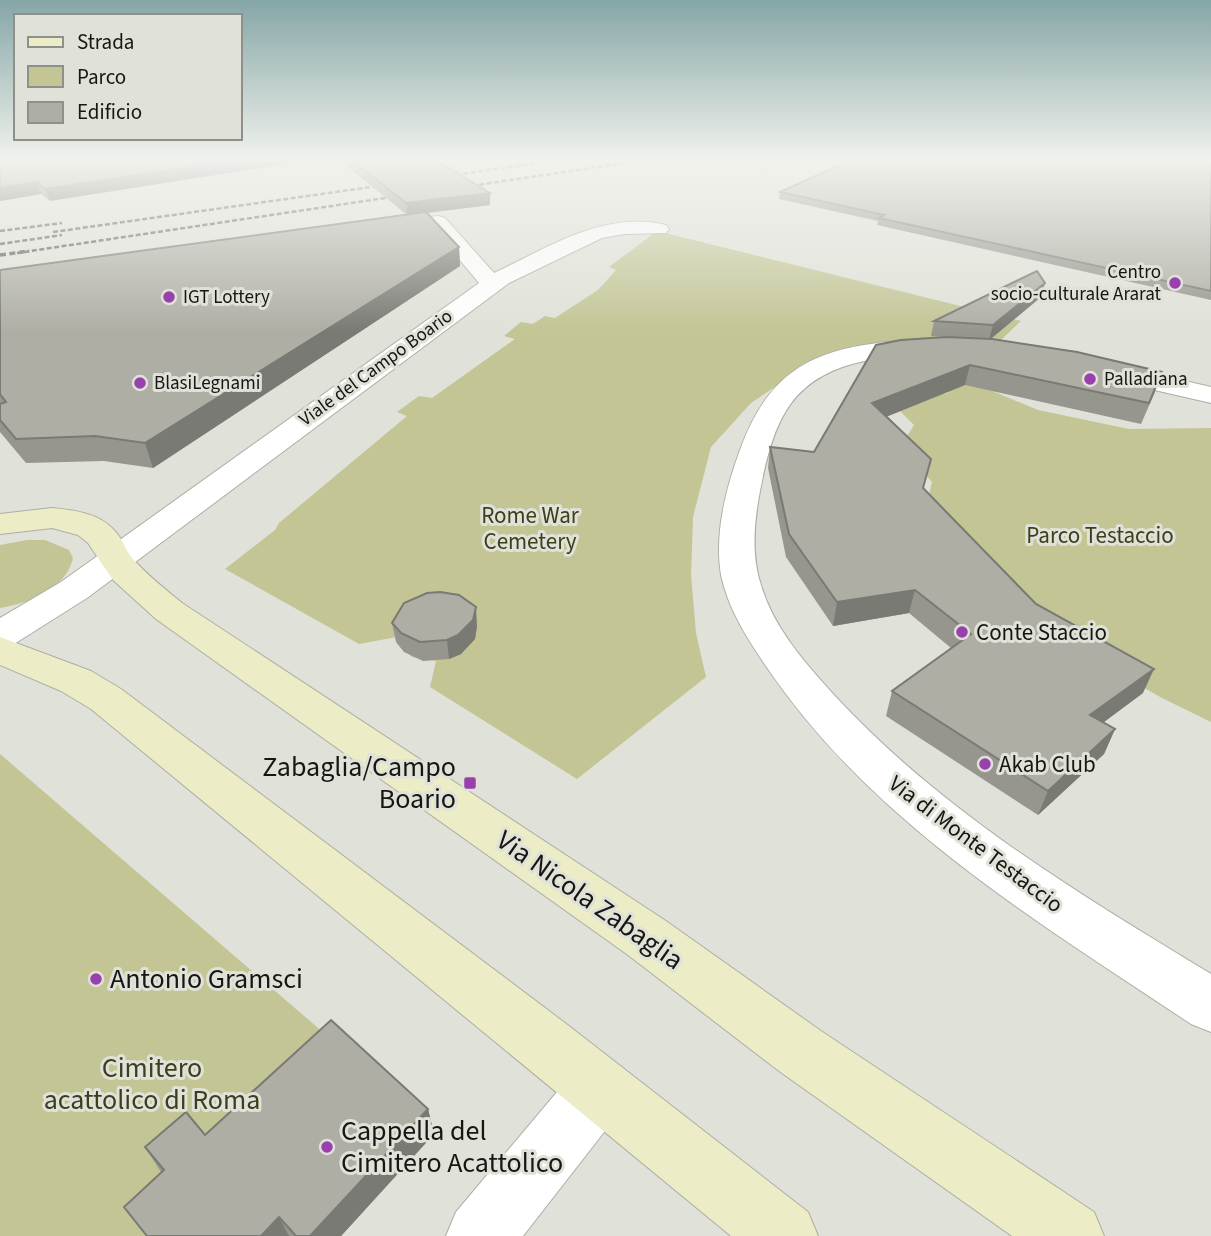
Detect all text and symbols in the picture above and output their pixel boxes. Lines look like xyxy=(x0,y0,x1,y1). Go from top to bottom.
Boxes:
legend xyxy=(14,14,242,140)
text: Strada xyxy=(77,27,134,57)
text: Parco xyxy=(77,62,126,92)
text: Edificio xyxy=(77,97,142,127)
place label: Centro socio-culturale Ararat xyxy=(991,259,1162,308)
marker: Centro socio-culturale Ararat xyxy=(1167,275,1183,291)
place label: IGT Lottery xyxy=(183,284,270,311)
marker: IGT Lottery xyxy=(161,289,177,305)
street label: Viale del Campo Boario xyxy=(294,303,458,433)
place label: Palladiana xyxy=(1104,366,1188,393)
place label: BlasiLegnami xyxy=(154,370,260,397)
marker: Palladiana xyxy=(1082,371,1098,387)
marker: BlasiLegnami xyxy=(132,375,148,391)
park label: Rome War Cemetery xyxy=(481,499,580,558)
park label: Parco Testaccio xyxy=(1026,519,1174,552)
place label: Conte Staccio xyxy=(976,616,1107,649)
marker: Conte Staccio xyxy=(954,624,970,640)
place label: Zabaglia/Campo Boario xyxy=(262,747,456,819)
place label: Akab Club xyxy=(999,748,1096,781)
marker: Akab Club xyxy=(977,756,993,772)
street label: Via di Monte Testaccio xyxy=(882,767,1070,921)
marker: Zabaglia/Campo Boario xyxy=(462,775,478,791)
street label: Via Nicola Zabaglia xyxy=(488,820,692,980)
place label: Antonio Gramsci xyxy=(110,959,303,999)
marker: Antonio Gramsci xyxy=(88,971,104,987)
park label: Cimitero acattolico di Roma xyxy=(44,1048,260,1120)
place label: Cappella del Cimitero Acattolico xyxy=(341,1111,563,1183)
marker: Cappella del Cimitero Acattolico xyxy=(319,1139,335,1155)

